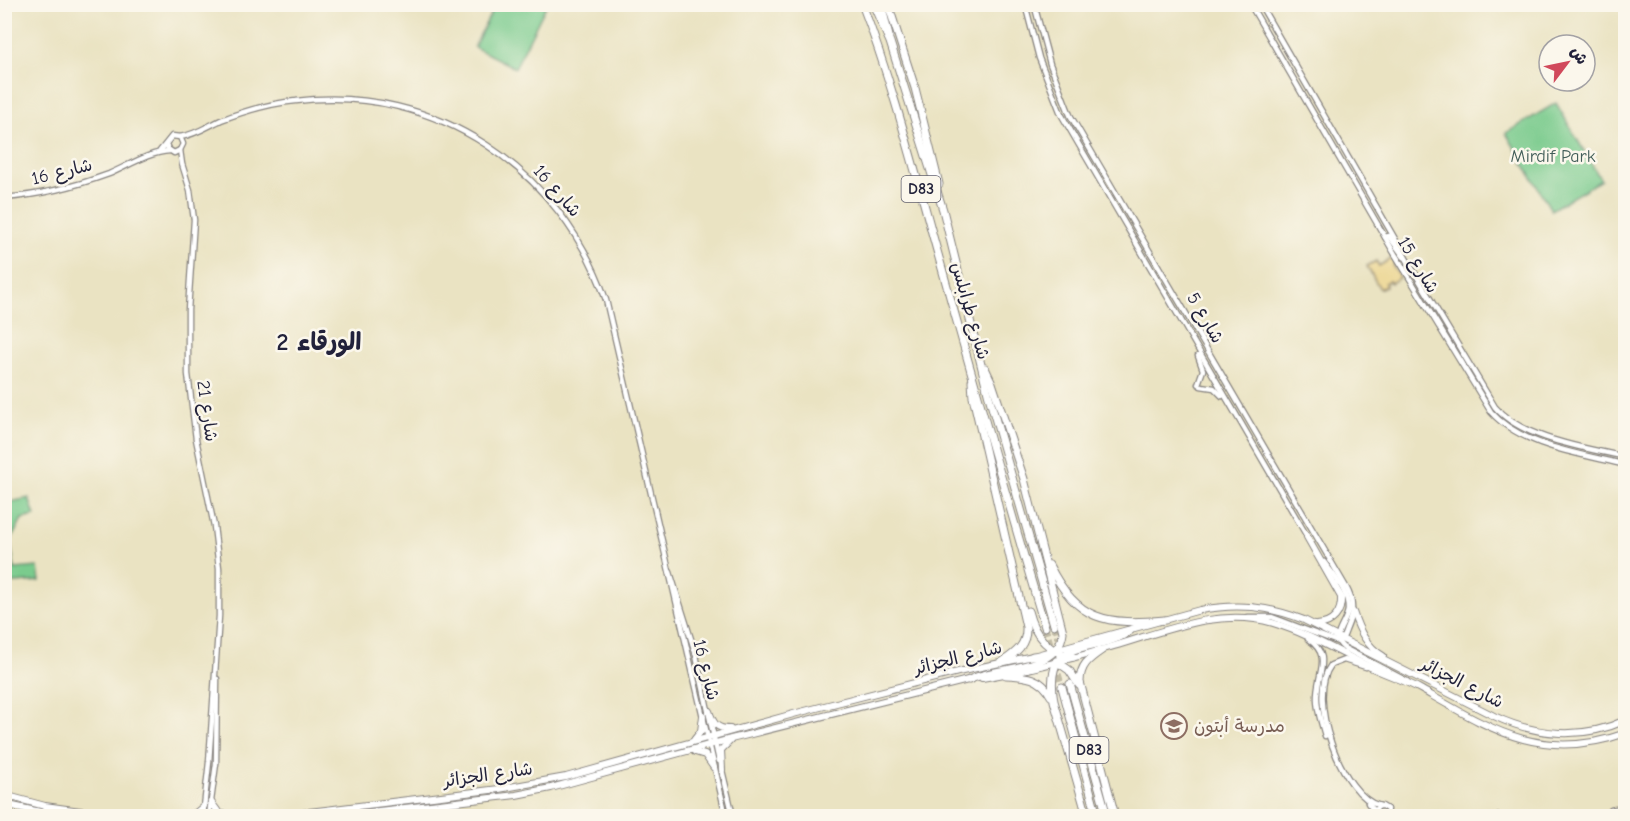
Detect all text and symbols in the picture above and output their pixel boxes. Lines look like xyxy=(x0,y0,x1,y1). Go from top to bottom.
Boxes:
north arrow xyxy=(1537,33,1597,93)
text: ش xyxy=(1567,43,1591,68)
park label: Mirdif Park xyxy=(1511,146,1596,167)
street label: شارع 16 xyxy=(29,154,95,191)
street label: شارع 16 xyxy=(528,161,585,222)
road number: D83 xyxy=(902,176,940,202)
street label: شارع 15 xyxy=(1392,233,1443,297)
street label: شارع طرابلس xyxy=(945,260,994,362)
street label: شارع 5 xyxy=(1181,289,1228,347)
district label: الورقاء 2 xyxy=(276,328,362,358)
street label: شارع 21 xyxy=(191,379,222,443)
street label: شارع 16 xyxy=(687,637,724,703)
street label: شارع الجزائر xyxy=(910,637,1004,681)
street label: شارع الجزائر xyxy=(1415,652,1507,714)
school or university icon: مدرسة أبتون xyxy=(1159,711,1189,741)
place label: مدرسة أبتون xyxy=(1194,716,1285,737)
road number: D83 xyxy=(1070,737,1108,763)
street label: شارع الجزائر xyxy=(440,758,534,793)

